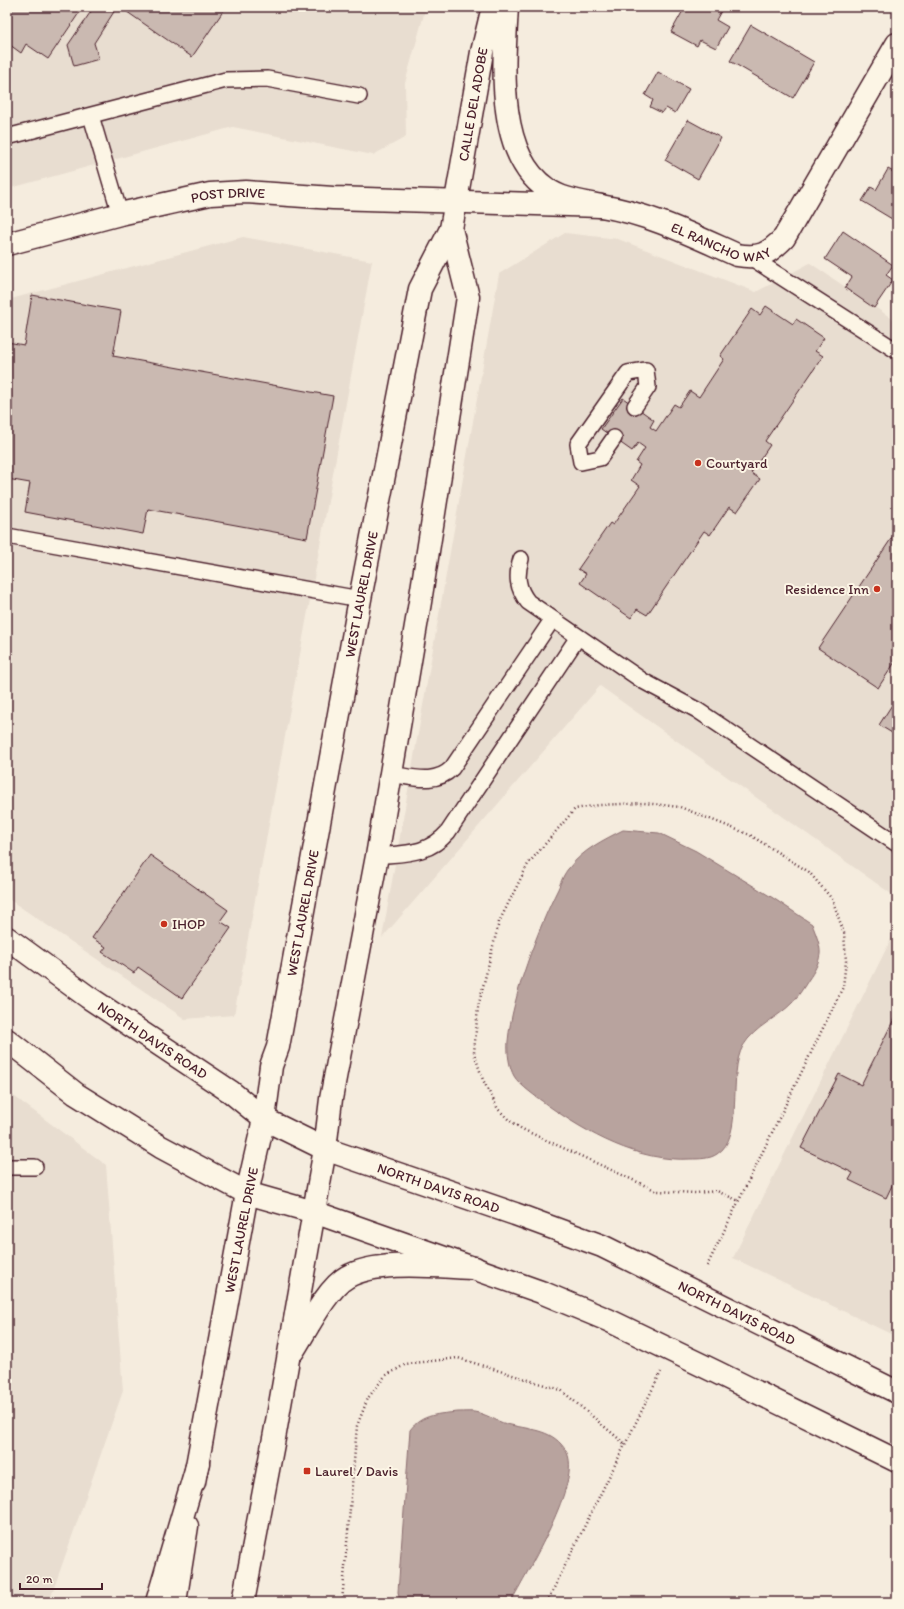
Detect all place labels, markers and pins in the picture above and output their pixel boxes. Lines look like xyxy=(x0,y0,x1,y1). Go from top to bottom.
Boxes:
place label: Courtyard xyxy=(706,455,768,472)
marker: Courtyard xyxy=(693,458,703,468)
place label: Residence Inn xyxy=(785,581,869,598)
marker: Residence Inn xyxy=(872,584,882,594)
place label: IHOP xyxy=(172,916,205,933)
marker: IHOP xyxy=(159,919,169,929)
place label: Laurel / Davis xyxy=(315,1463,398,1480)
marker: Laurel / Davis xyxy=(302,1466,312,1476)

